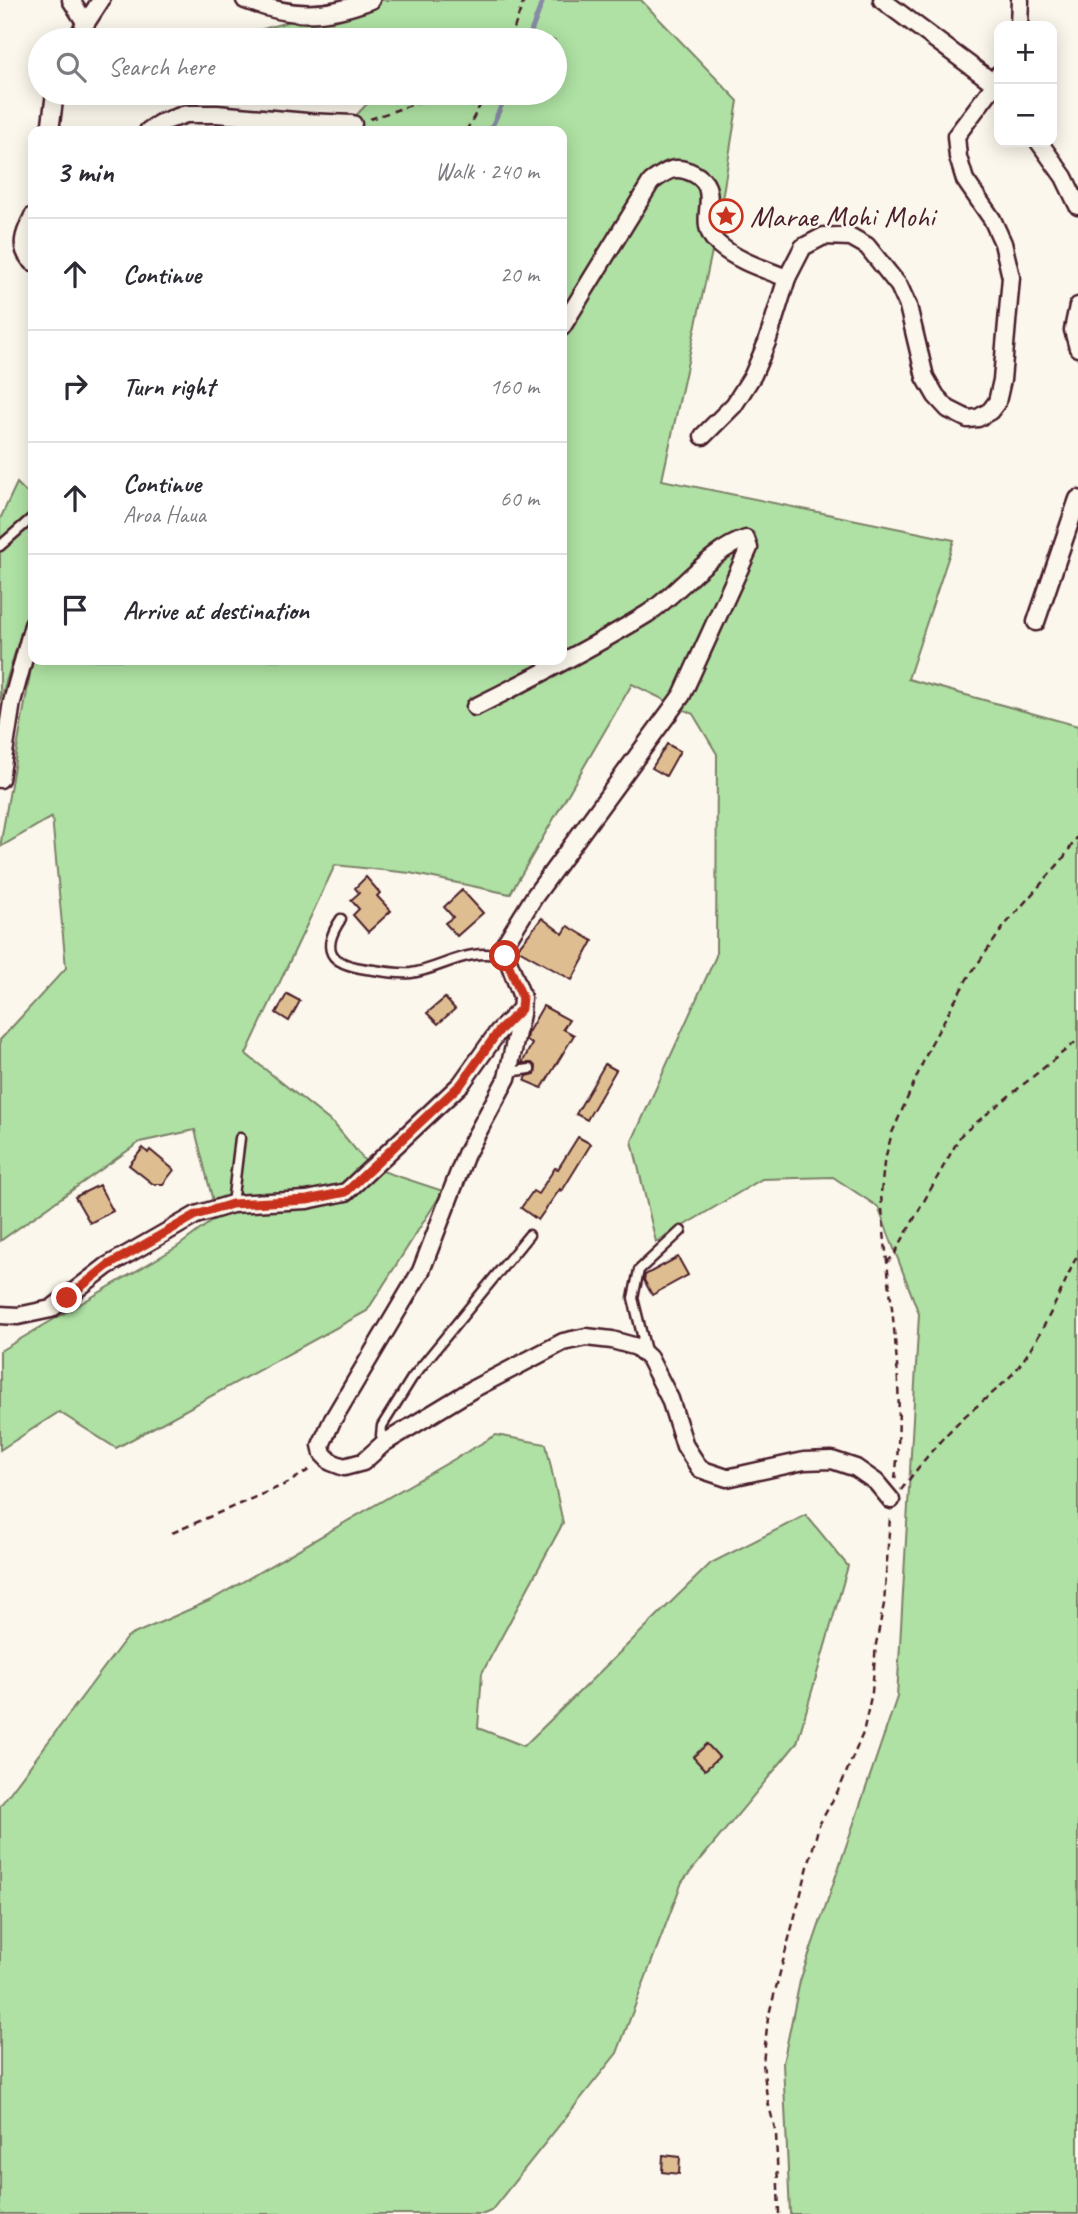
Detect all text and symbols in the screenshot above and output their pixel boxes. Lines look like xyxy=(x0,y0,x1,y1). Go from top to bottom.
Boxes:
map controls xyxy=(994,21,1057,147)
button: + xyxy=(994,21,1057,84)
search box xyxy=(28,28,567,105)
icon: search xyxy=(52,48,90,86)
text: Search here xyxy=(108,50,214,83)
button: − xyxy=(994,84,1057,147)
text: 3 min xyxy=(56,153,113,191)
text: Walk · 240 m xyxy=(435,157,539,186)
place icon: Marae Mohi Mohi xyxy=(707,197,745,235)
place label: Marae Mohi Mohi xyxy=(750,197,938,235)
icon: ahead xyxy=(56,255,94,293)
text: Continue xyxy=(123,258,201,291)
text: 20 m xyxy=(500,260,539,289)
icon: right xyxy=(56,367,94,405)
text: Turn right xyxy=(123,370,214,403)
text: 160 m xyxy=(490,372,539,401)
text: Continue xyxy=(123,467,201,500)
icon: ahead xyxy=(56,479,94,517)
text: 60 m xyxy=(500,484,539,513)
text: Aroa Haua xyxy=(123,500,206,529)
icon: arrive xyxy=(56,591,94,629)
text: Arrive at destination xyxy=(123,594,309,627)
route start xyxy=(489,940,520,971)
route end xyxy=(51,1282,82,1313)

